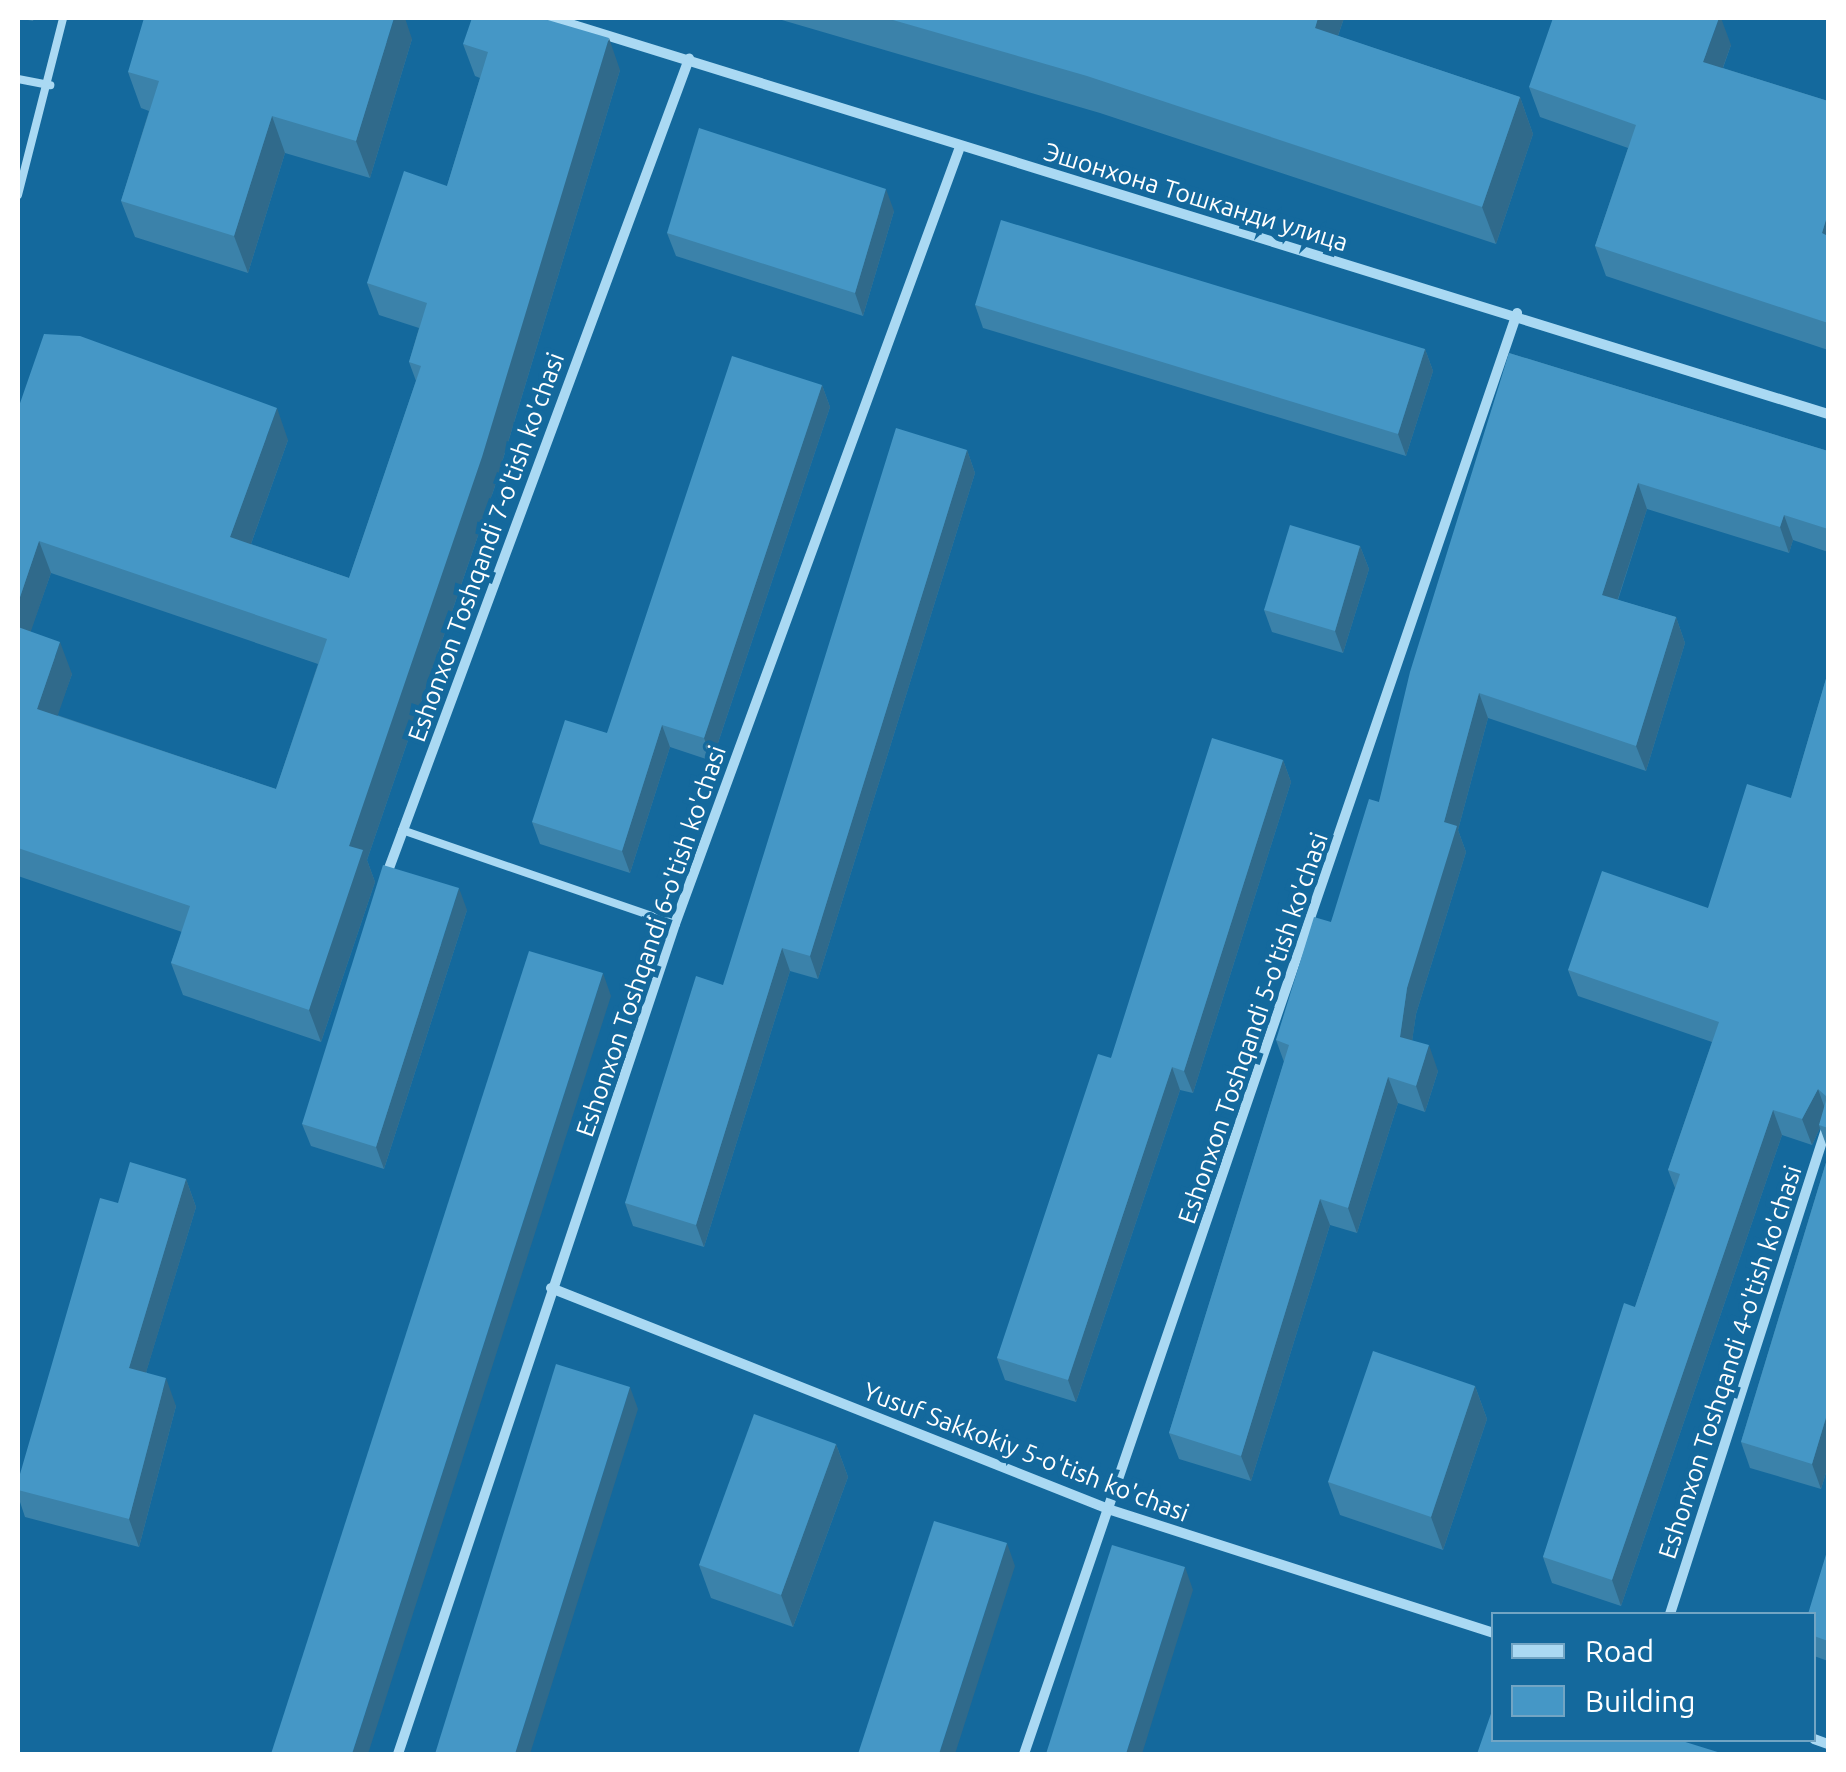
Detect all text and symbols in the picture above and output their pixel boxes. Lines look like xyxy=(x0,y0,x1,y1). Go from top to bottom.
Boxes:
street label: Эшонхона Тошканди улица xyxy=(1040,136,1352,258)
street label: Eshonxon Toshqandi 7-o'tish ko'chasi xyxy=(401,348,571,746)
street label: Eshonxon Toshqandi 6-o'tish ko'chasi xyxy=(570,741,732,1141)
street label: Eshonxon Toshqandi 5-o'tish ko'chasi xyxy=(1172,828,1334,1228)
street label: Eshonxon Toshqandi 4-o'tish ko'chasi xyxy=(1652,1162,1808,1562)
street label: Yusuf Sakkokiy 5-o'tish ko'chasi xyxy=(859,1376,1193,1528)
legend xyxy=(1491,1612,1816,1742)
text: Road xyxy=(1585,1634,1654,1668)
text: Building xyxy=(1585,1684,1696,1718)

